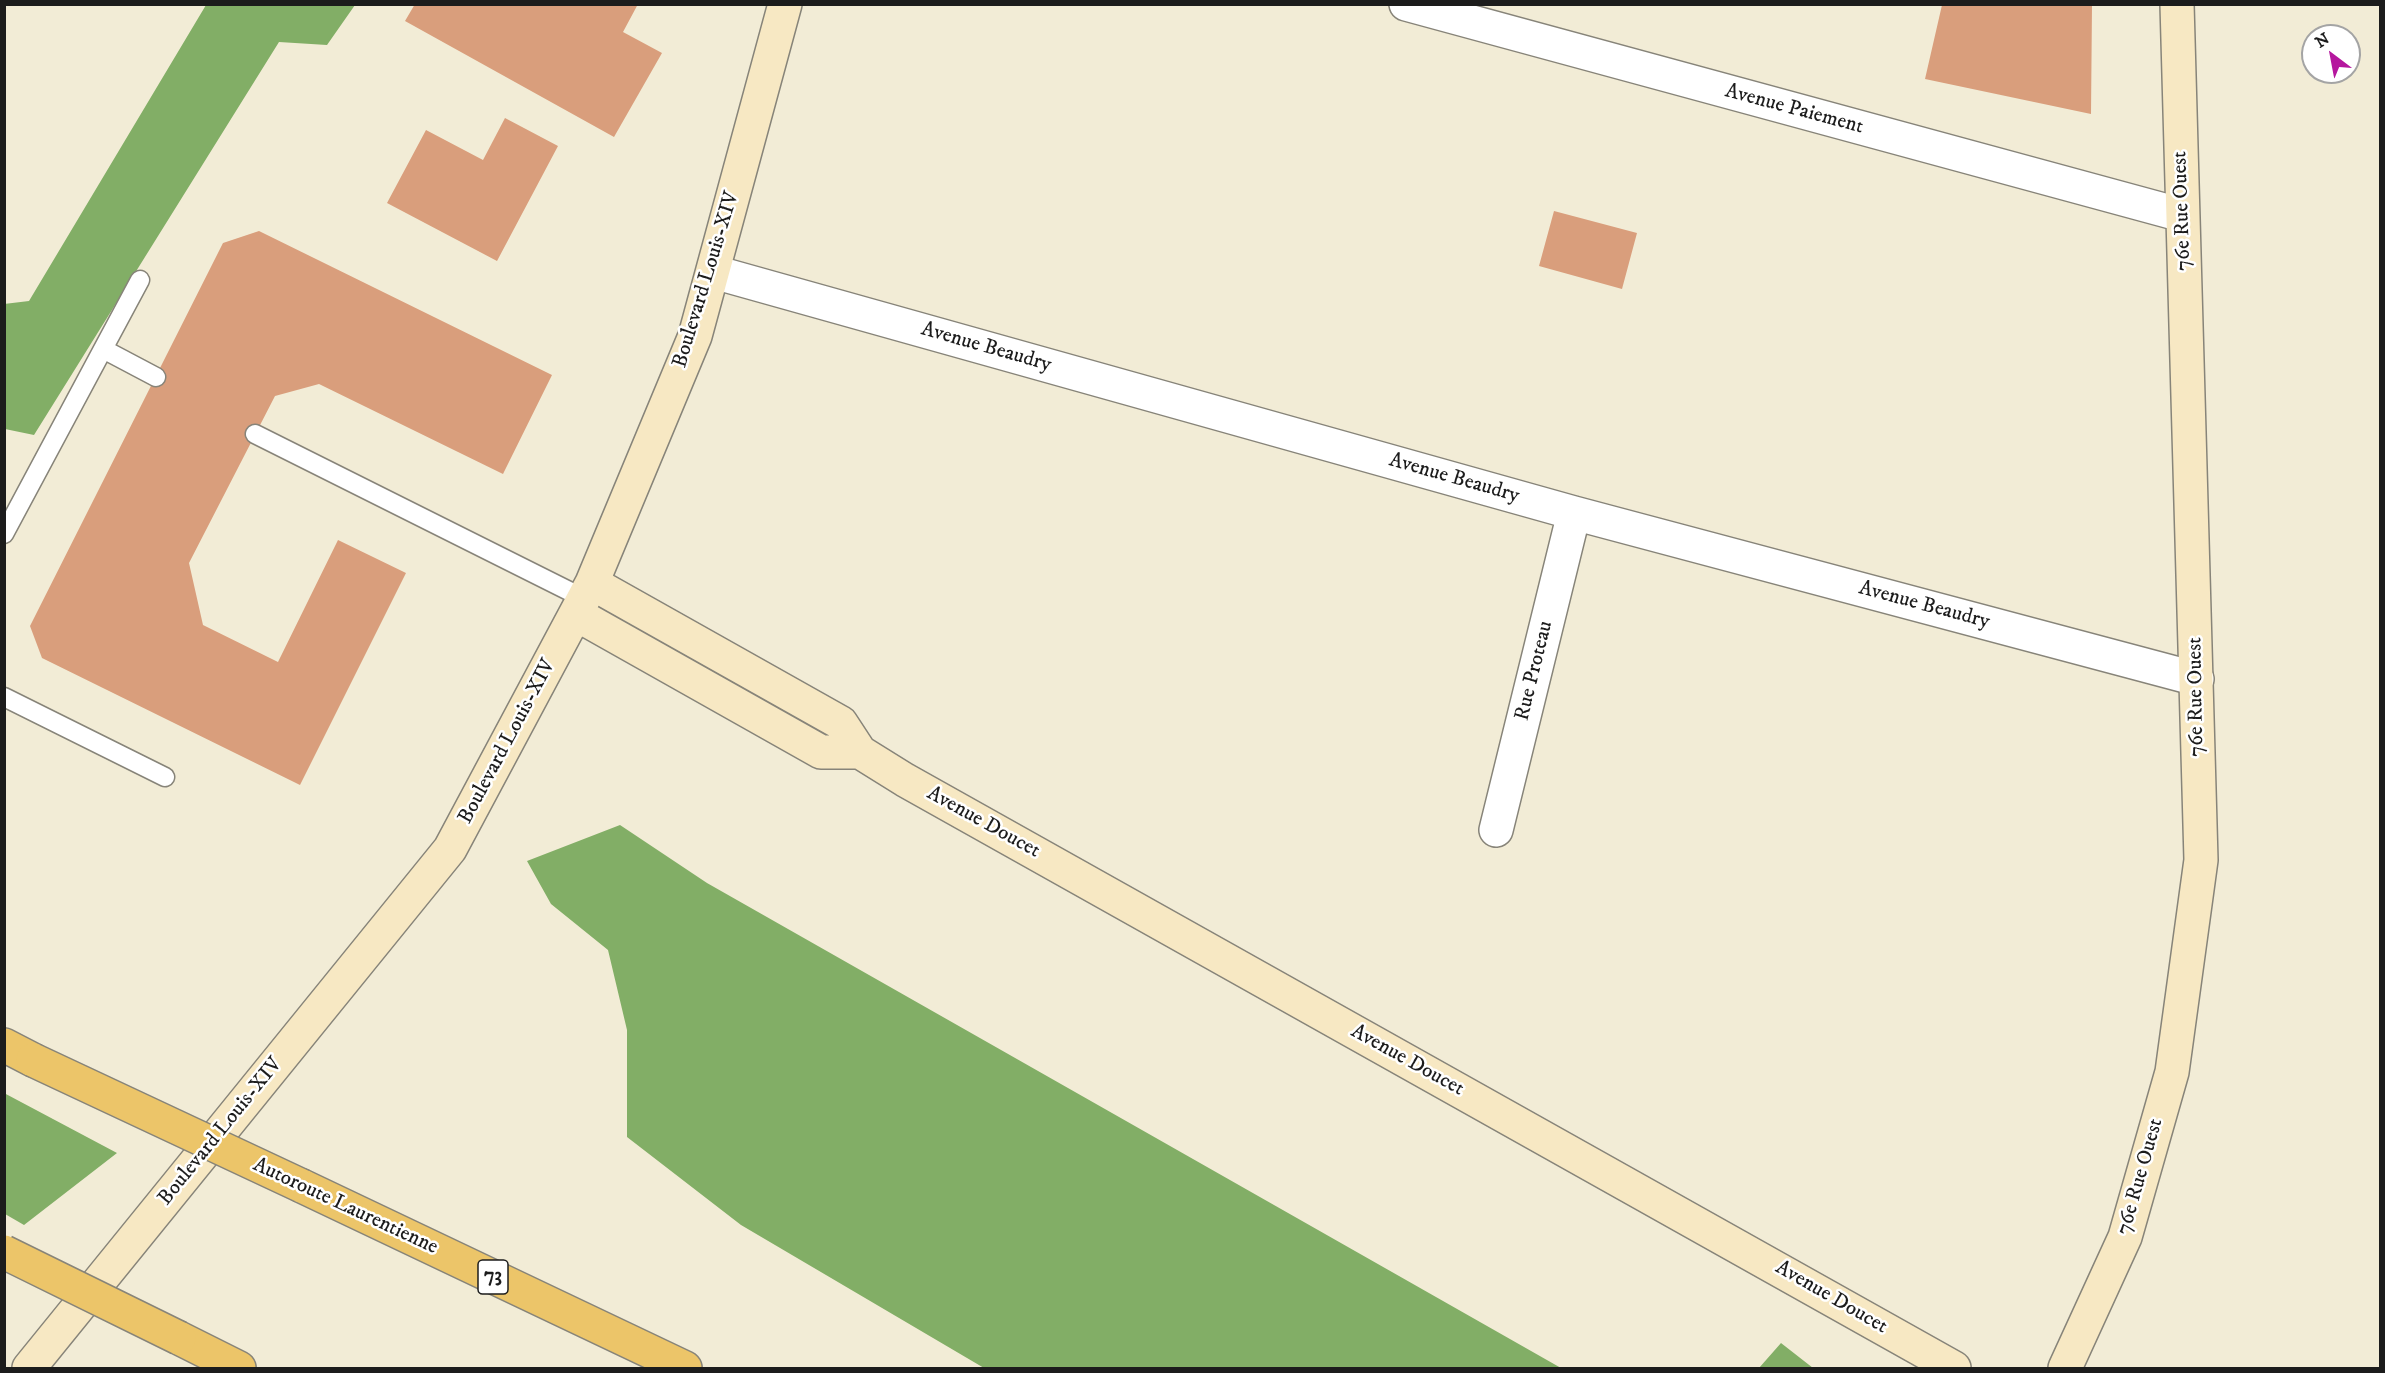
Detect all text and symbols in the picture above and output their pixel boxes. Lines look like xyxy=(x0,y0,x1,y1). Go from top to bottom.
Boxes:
north arrow xyxy=(2301,24,2361,84)
text: N xyxy=(2312,28,2333,52)
street label: Avenue Paiement xyxy=(1722,79,1866,141)
street label: 76e Rue Ouest xyxy=(2168,151,2198,271)
street label: Boulevard Louis-XIV xyxy=(668,189,746,371)
street label: Avenue Beaudry xyxy=(918,317,1054,379)
street label: Avenue Beaudry xyxy=(1386,448,1522,510)
street label: Avenue Beaudry xyxy=(1856,576,1992,636)
street label: Rue Proteau xyxy=(1510,618,1560,724)
street label: 76e Rue Ouest xyxy=(2183,637,2211,757)
street label: Boulevard Louis-XIV xyxy=(454,655,562,829)
street label: Avenue Doucet xyxy=(922,782,1044,864)
street label: Avenue Doucet xyxy=(1346,1020,1468,1102)
street label: Boulevard Louis-XIV xyxy=(154,1053,288,1211)
street label: 76e Rue Ouest xyxy=(2112,1116,2170,1238)
street label: Autoroute Laurentienne xyxy=(248,1153,442,1261)
street label: Avenue Doucet xyxy=(1770,1256,1892,1340)
road number: 73 xyxy=(478,1260,508,1294)

